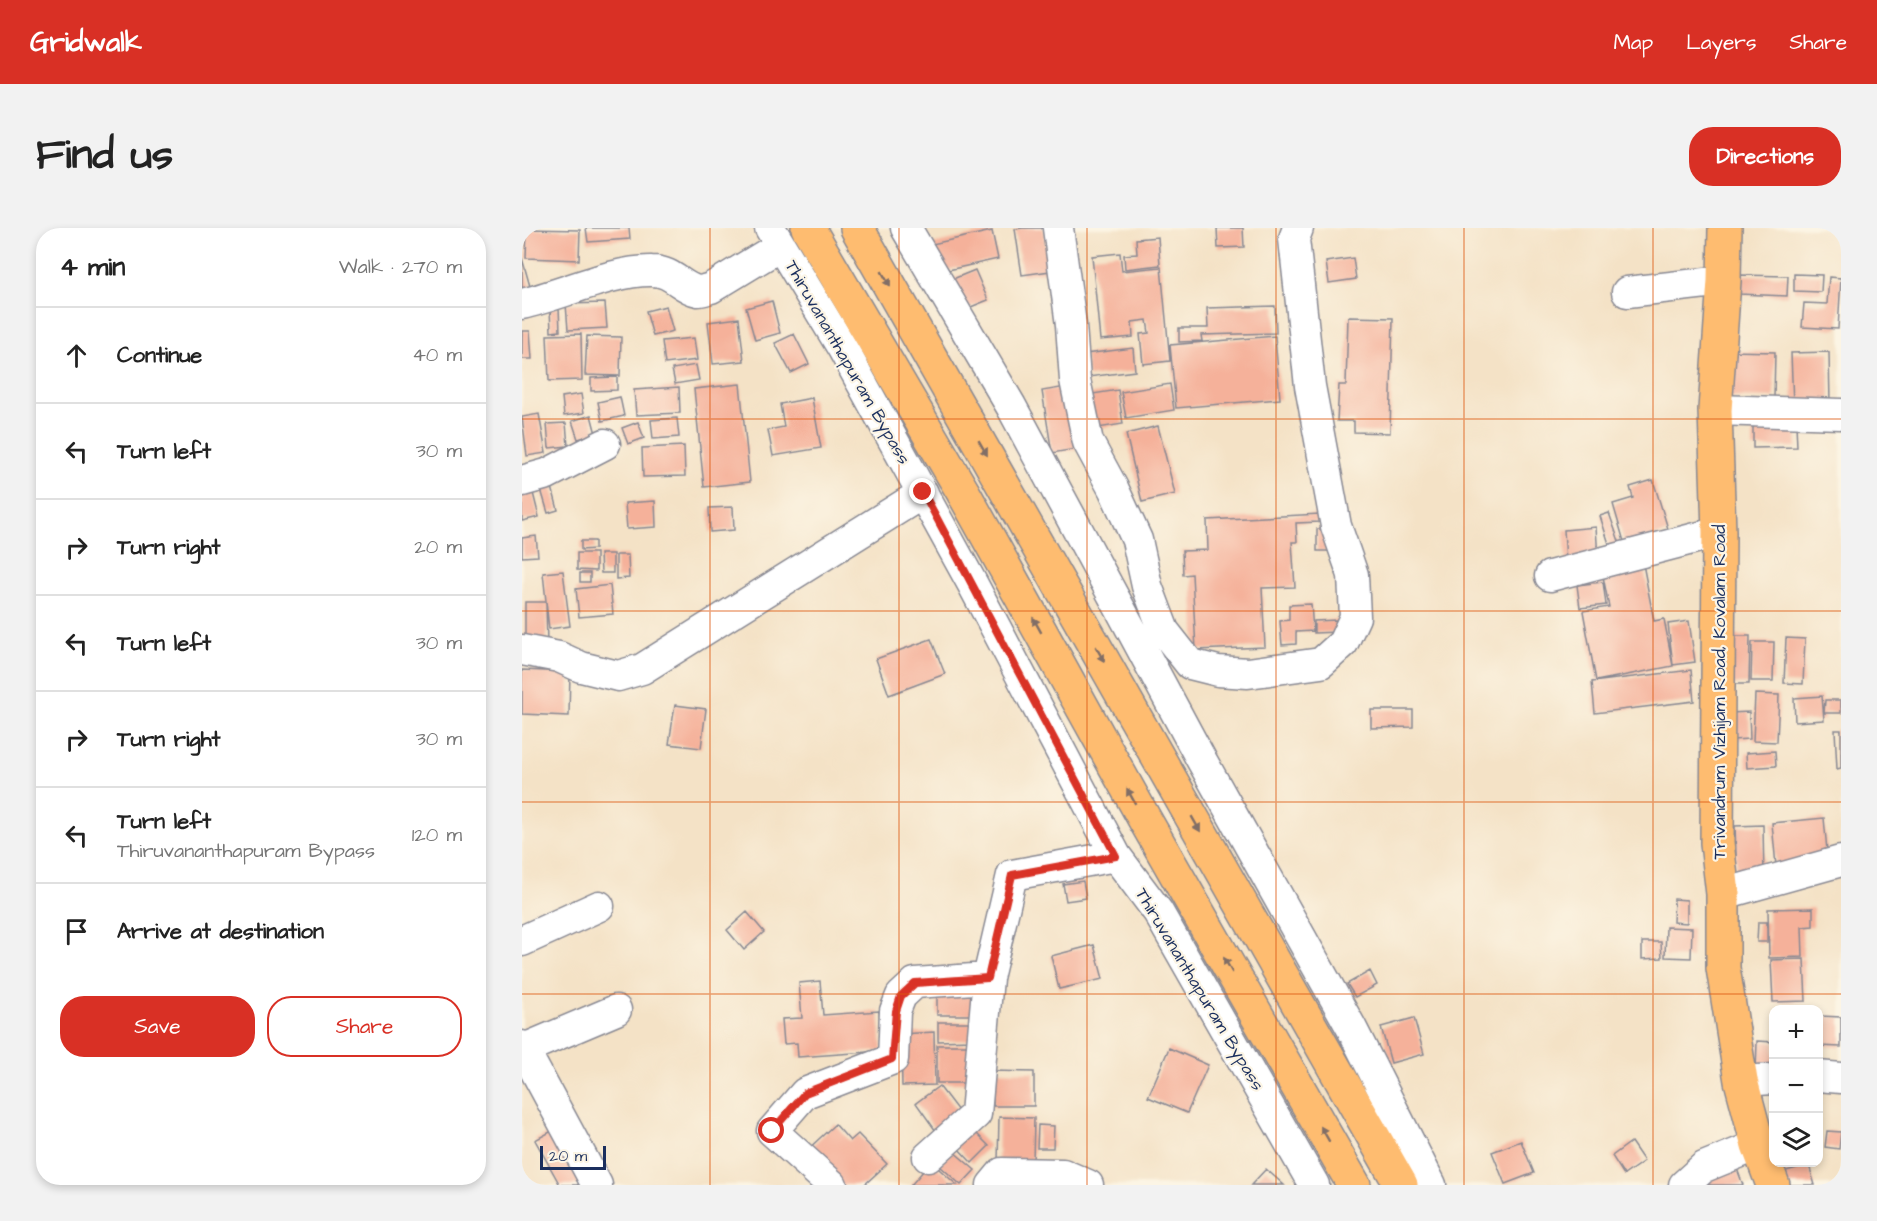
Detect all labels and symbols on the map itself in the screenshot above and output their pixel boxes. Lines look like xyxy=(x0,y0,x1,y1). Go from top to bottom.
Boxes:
street label: Thiruvananthapuram Bypass xyxy=(778,255,916,470)
one-way arrow xyxy=(881,271,891,288)
one-way arrow xyxy=(978,440,988,457)
route end xyxy=(909,478,935,504)
street label: Trivandrum Vizhijam Road, Kovalam Road xyxy=(1707,525,1732,859)
one-way arrow xyxy=(1032,616,1042,633)
one-way arrow xyxy=(1095,646,1105,663)
one-way arrow xyxy=(1127,787,1137,804)
one-way arrow xyxy=(1191,816,1202,832)
street label: Thiruvananthapuram Bypass xyxy=(1128,883,1270,1096)
one-way arrow xyxy=(1223,956,1233,973)
route start xyxy=(758,1117,784,1143)
one-way arrow xyxy=(1320,1125,1330,1142)
scale bar xyxy=(540,1143,606,1170)

